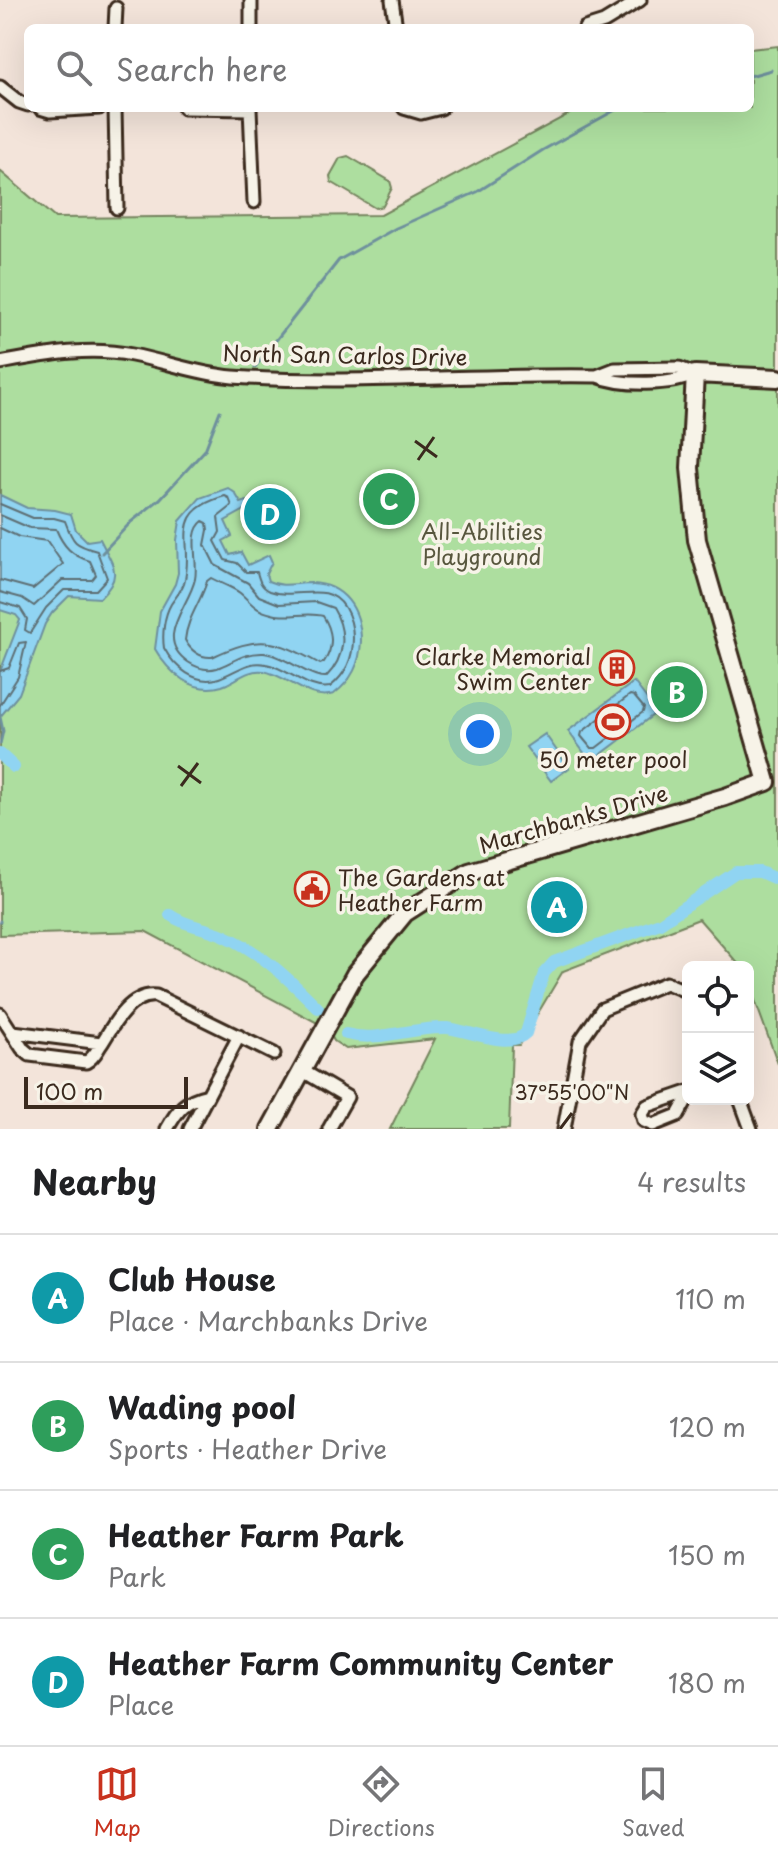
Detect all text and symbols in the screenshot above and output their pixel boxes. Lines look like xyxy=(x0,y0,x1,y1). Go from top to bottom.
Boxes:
search box xyxy=(24,24,754,112)
icon: search xyxy=(52,46,96,90)
text: Search here xyxy=(116,46,288,91)
street label: North San Carlos Drive xyxy=(222,335,468,373)
pin: C xyxy=(363,469,415,529)
pin: D xyxy=(244,484,296,544)
park label: All-Abilities Playground xyxy=(421,514,543,572)
place label: Clarke Memorial Swim Center xyxy=(415,639,592,697)
building icon: Clarke Memorial Swim Center xyxy=(598,649,636,687)
pin: B xyxy=(651,662,703,722)
sports icon: 50 meter pool xyxy=(594,703,632,741)
your location xyxy=(460,714,500,754)
place label: 50 meter pool xyxy=(539,742,687,775)
street label: Marchbanks Drive xyxy=(475,775,671,861)
place label: The Gardens at Heather Farm xyxy=(338,860,505,918)
public building icon: The Gardens at Heather Farm xyxy=(293,870,331,908)
pin: A xyxy=(531,877,583,937)
map controls xyxy=(682,961,754,1105)
button: locate xyxy=(682,961,754,1033)
button: layers xyxy=(682,1033,754,1105)
scale bar xyxy=(24,1073,188,1109)
text: 100 m xyxy=(36,1074,103,1107)
text: 37°55'00"N xyxy=(514,1077,630,1107)
text: Nearby xyxy=(32,1155,157,1207)
text: 4 results xyxy=(637,1162,746,1201)
text: Club House xyxy=(108,1256,276,1301)
text: A xyxy=(48,1279,68,1318)
text: 110 m xyxy=(675,1279,746,1318)
text: Place · Marchbanks Drive xyxy=(108,1301,428,1340)
text: Wading pool xyxy=(108,1384,296,1429)
text: B xyxy=(49,1407,67,1446)
text: 120 m xyxy=(669,1407,746,1446)
text: Sports · Heather Drive xyxy=(108,1429,387,1468)
text: Heather Farm Park xyxy=(108,1512,404,1557)
text: C xyxy=(48,1535,68,1574)
text: 150 m xyxy=(668,1535,746,1574)
text: Park xyxy=(108,1557,166,1596)
text: Heather Farm Community Center xyxy=(108,1640,613,1685)
text: D xyxy=(48,1663,68,1702)
text: 180 m xyxy=(668,1663,746,1702)
text: Place xyxy=(108,1685,174,1724)
tab: Map xyxy=(94,1762,141,1843)
tab: Directions xyxy=(328,1762,435,1843)
tab: Saved xyxy=(622,1762,684,1843)

